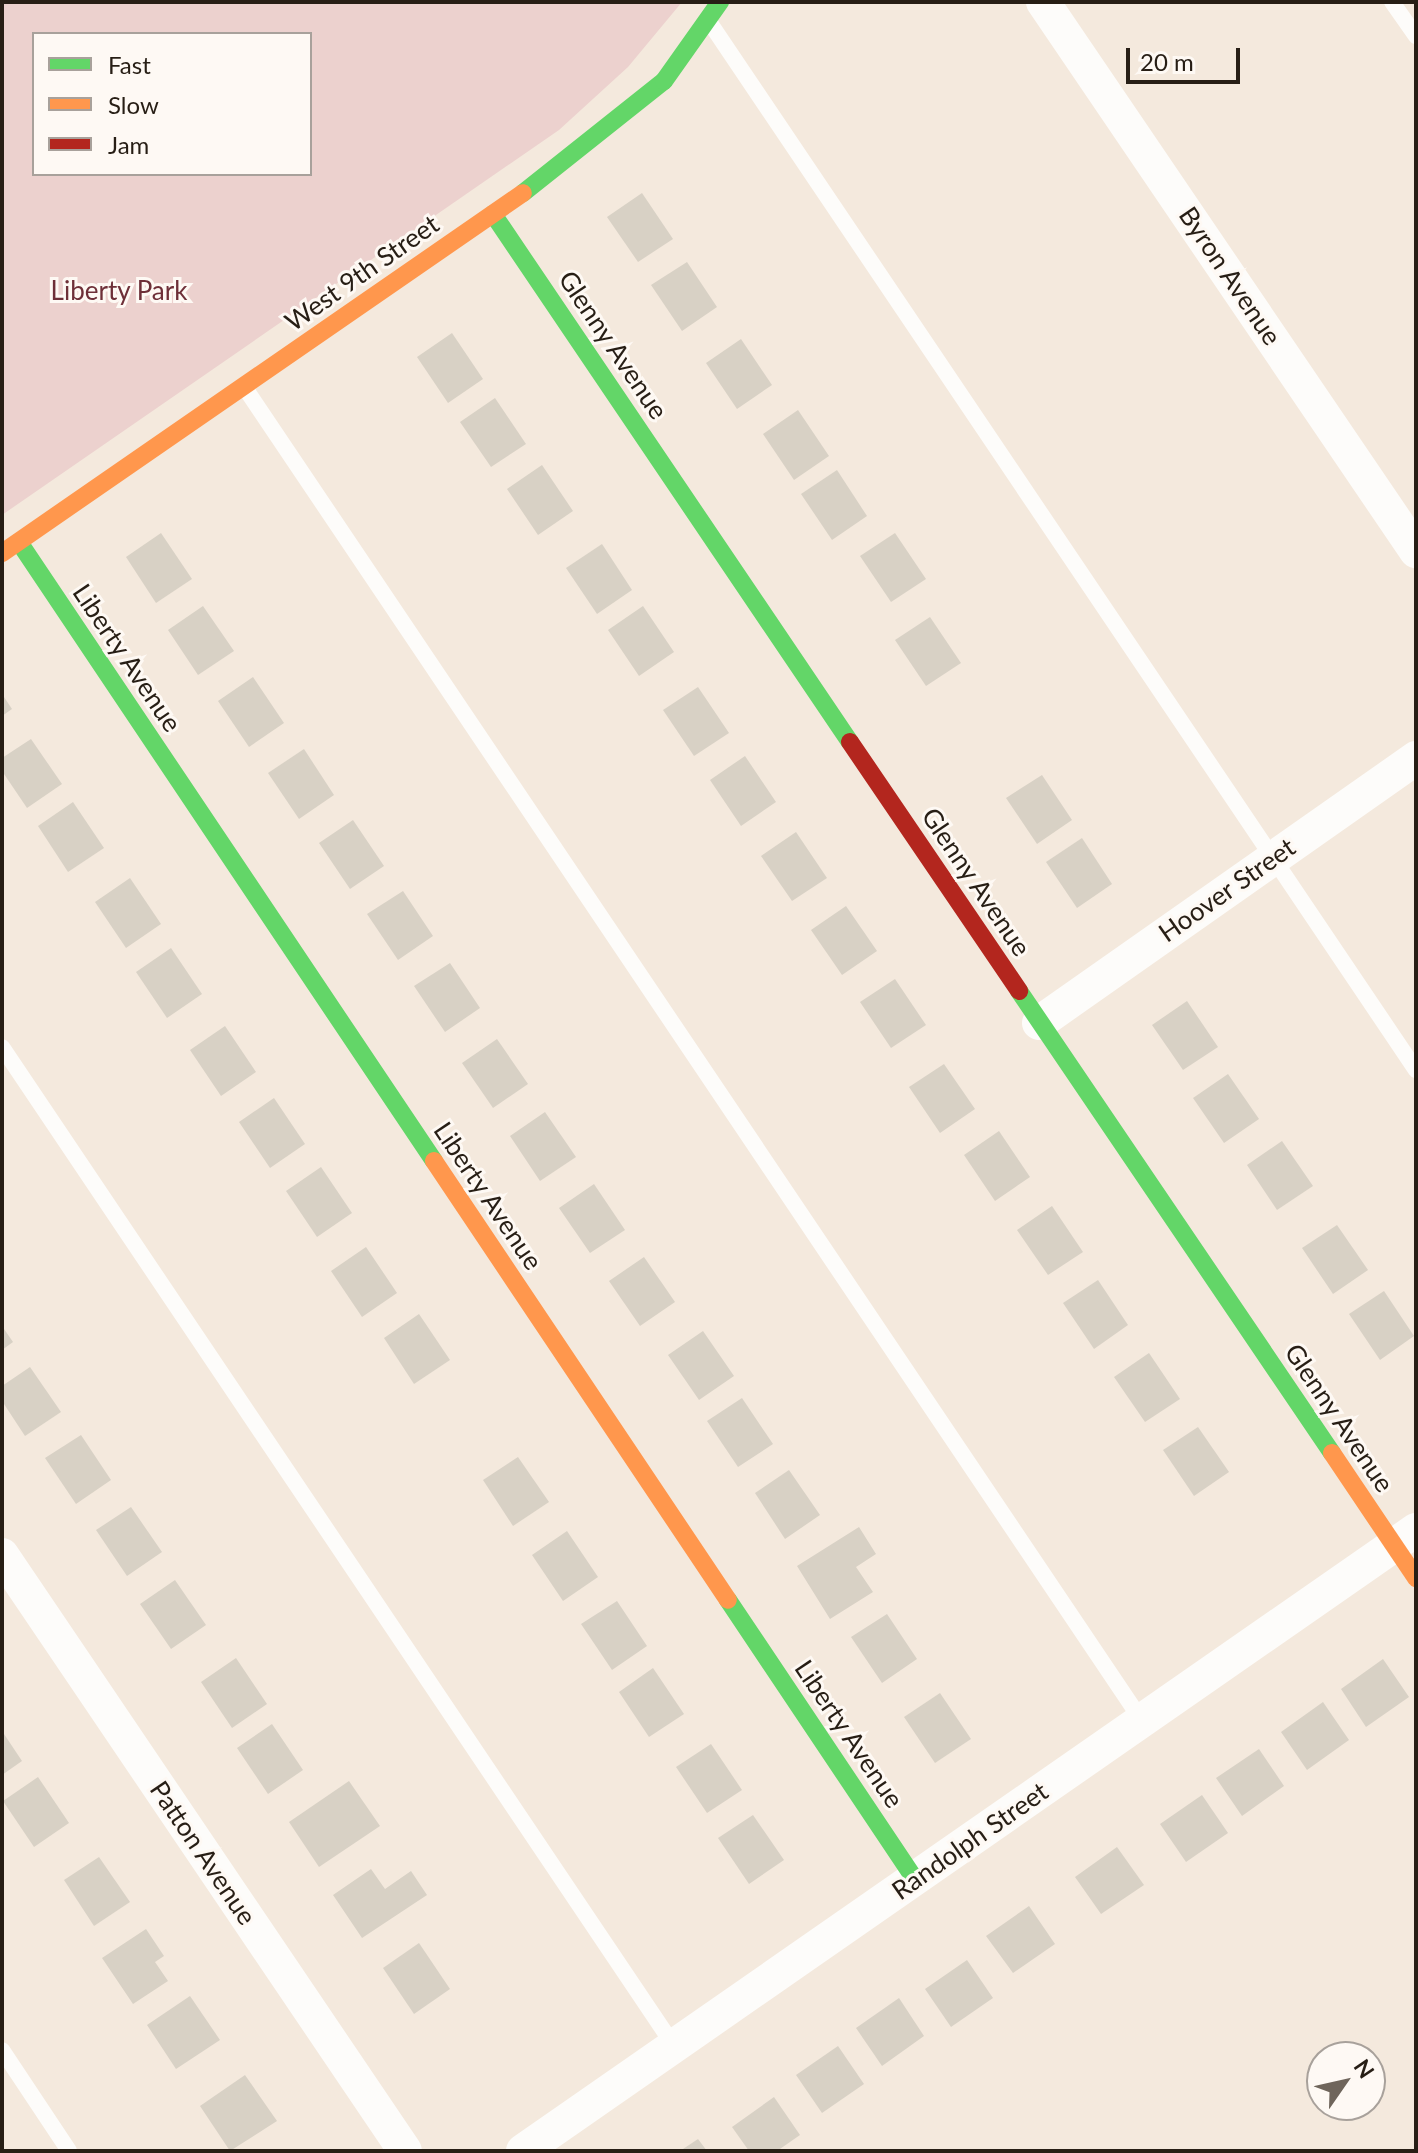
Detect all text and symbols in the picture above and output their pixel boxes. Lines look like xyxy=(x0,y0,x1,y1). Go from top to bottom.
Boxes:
legend xyxy=(32,32,312,176)
scale bar xyxy=(1130,32,1244,82)
text: 20 m xyxy=(1140,47,1194,76)
text: Fast xyxy=(108,50,151,79)
text: Slow xyxy=(108,90,159,119)
text: Jam xyxy=(108,130,149,159)
street label: Byron Avenue xyxy=(1172,201,1288,351)
street label: West 9th Street xyxy=(279,208,445,338)
street label: Glenny Avenue xyxy=(552,264,674,426)
park label: Liberty Park xyxy=(50,275,188,307)
street label: Liberty Avenue xyxy=(66,578,188,738)
street label: Glenny Avenue xyxy=(915,801,1037,963)
street label: Hoover Street xyxy=(1153,831,1301,949)
street label: Liberty Avenue xyxy=(427,1116,549,1276)
street label: Glenny Avenue xyxy=(1278,1337,1400,1499)
street label: Liberty Avenue xyxy=(788,1654,910,1814)
street label: Patton Avenue xyxy=(143,1775,263,1931)
street label: Randolph Street xyxy=(886,1776,1054,1906)
north arrow xyxy=(1306,2041,1386,2121)
text: N xyxy=(1349,2054,1381,2083)

